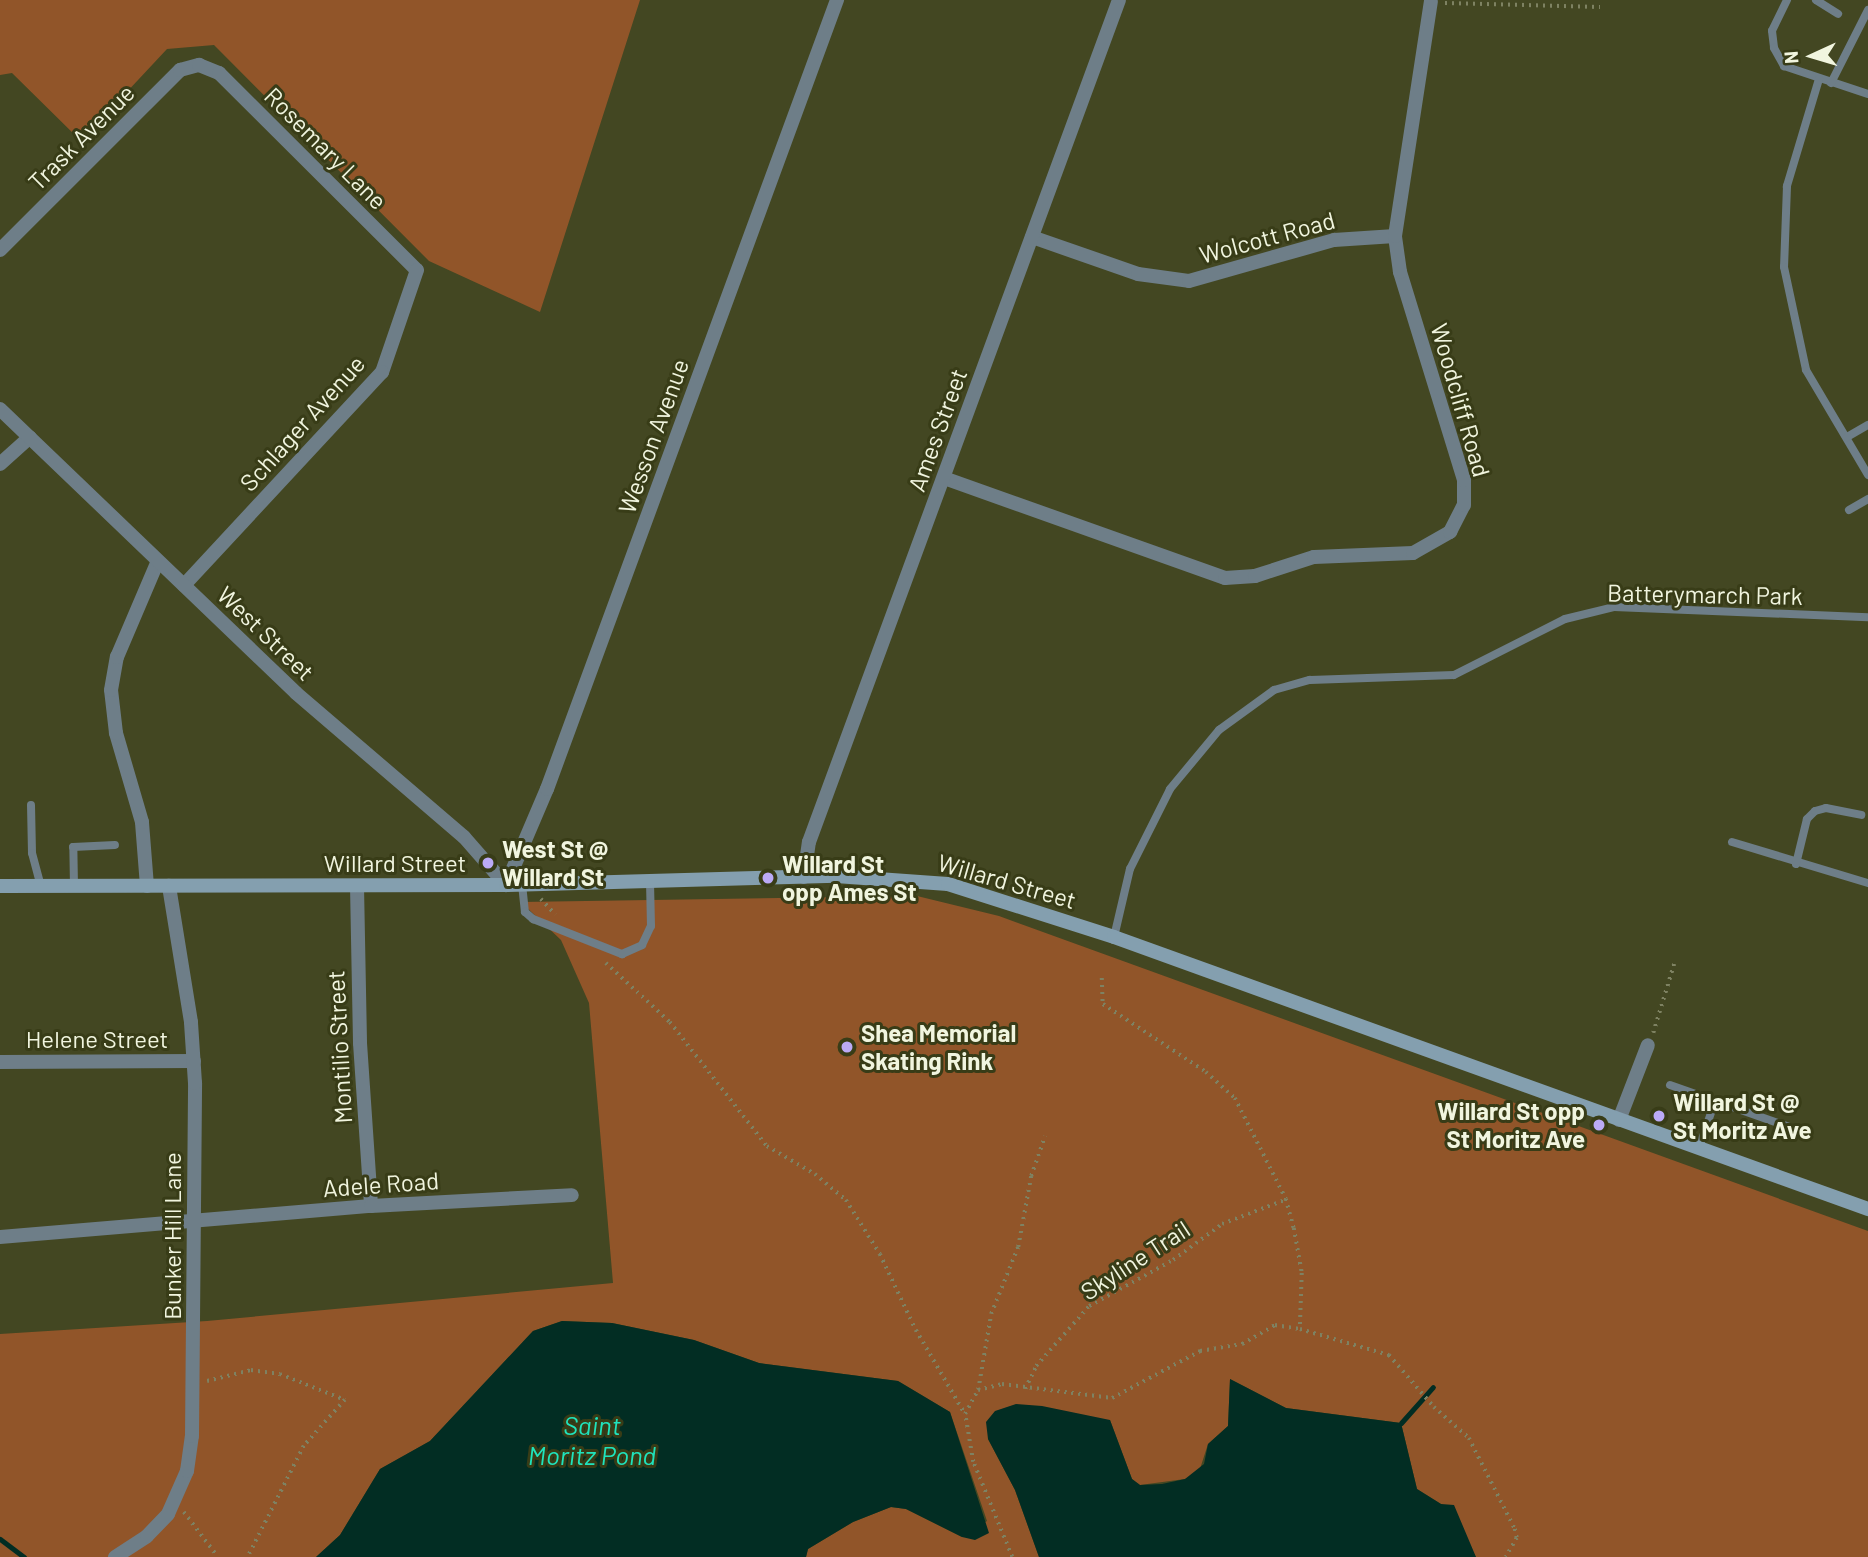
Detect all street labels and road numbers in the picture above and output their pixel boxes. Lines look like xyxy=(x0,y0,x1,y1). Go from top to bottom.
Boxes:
street label: Trask Avenue xyxy=(22,78,140,196)
street label: Rosemary Lane xyxy=(259,81,393,215)
street label: Wolcott Road xyxy=(1196,205,1338,269)
street label: Woodcliff Road xyxy=(1425,320,1497,480)
street label: Schlager Avenue xyxy=(234,349,370,497)
street label: Wesson Avenue xyxy=(612,355,694,517)
street label: Ames Street xyxy=(901,365,973,495)
street label: Batterymarch Park xyxy=(1607,578,1803,610)
street label: West Street xyxy=(212,580,320,686)
street label: Willard Street xyxy=(935,848,1079,914)
street label: Willard Street xyxy=(324,849,466,877)
street label: Montilio Street xyxy=(321,970,357,1124)
street label: Helene Street xyxy=(26,1025,168,1053)
street label: Bunker Hill Lane xyxy=(158,1152,186,1320)
street label: Adele Road xyxy=(322,1166,440,1202)
street label: Skyline Trail xyxy=(1075,1214,1195,1306)

